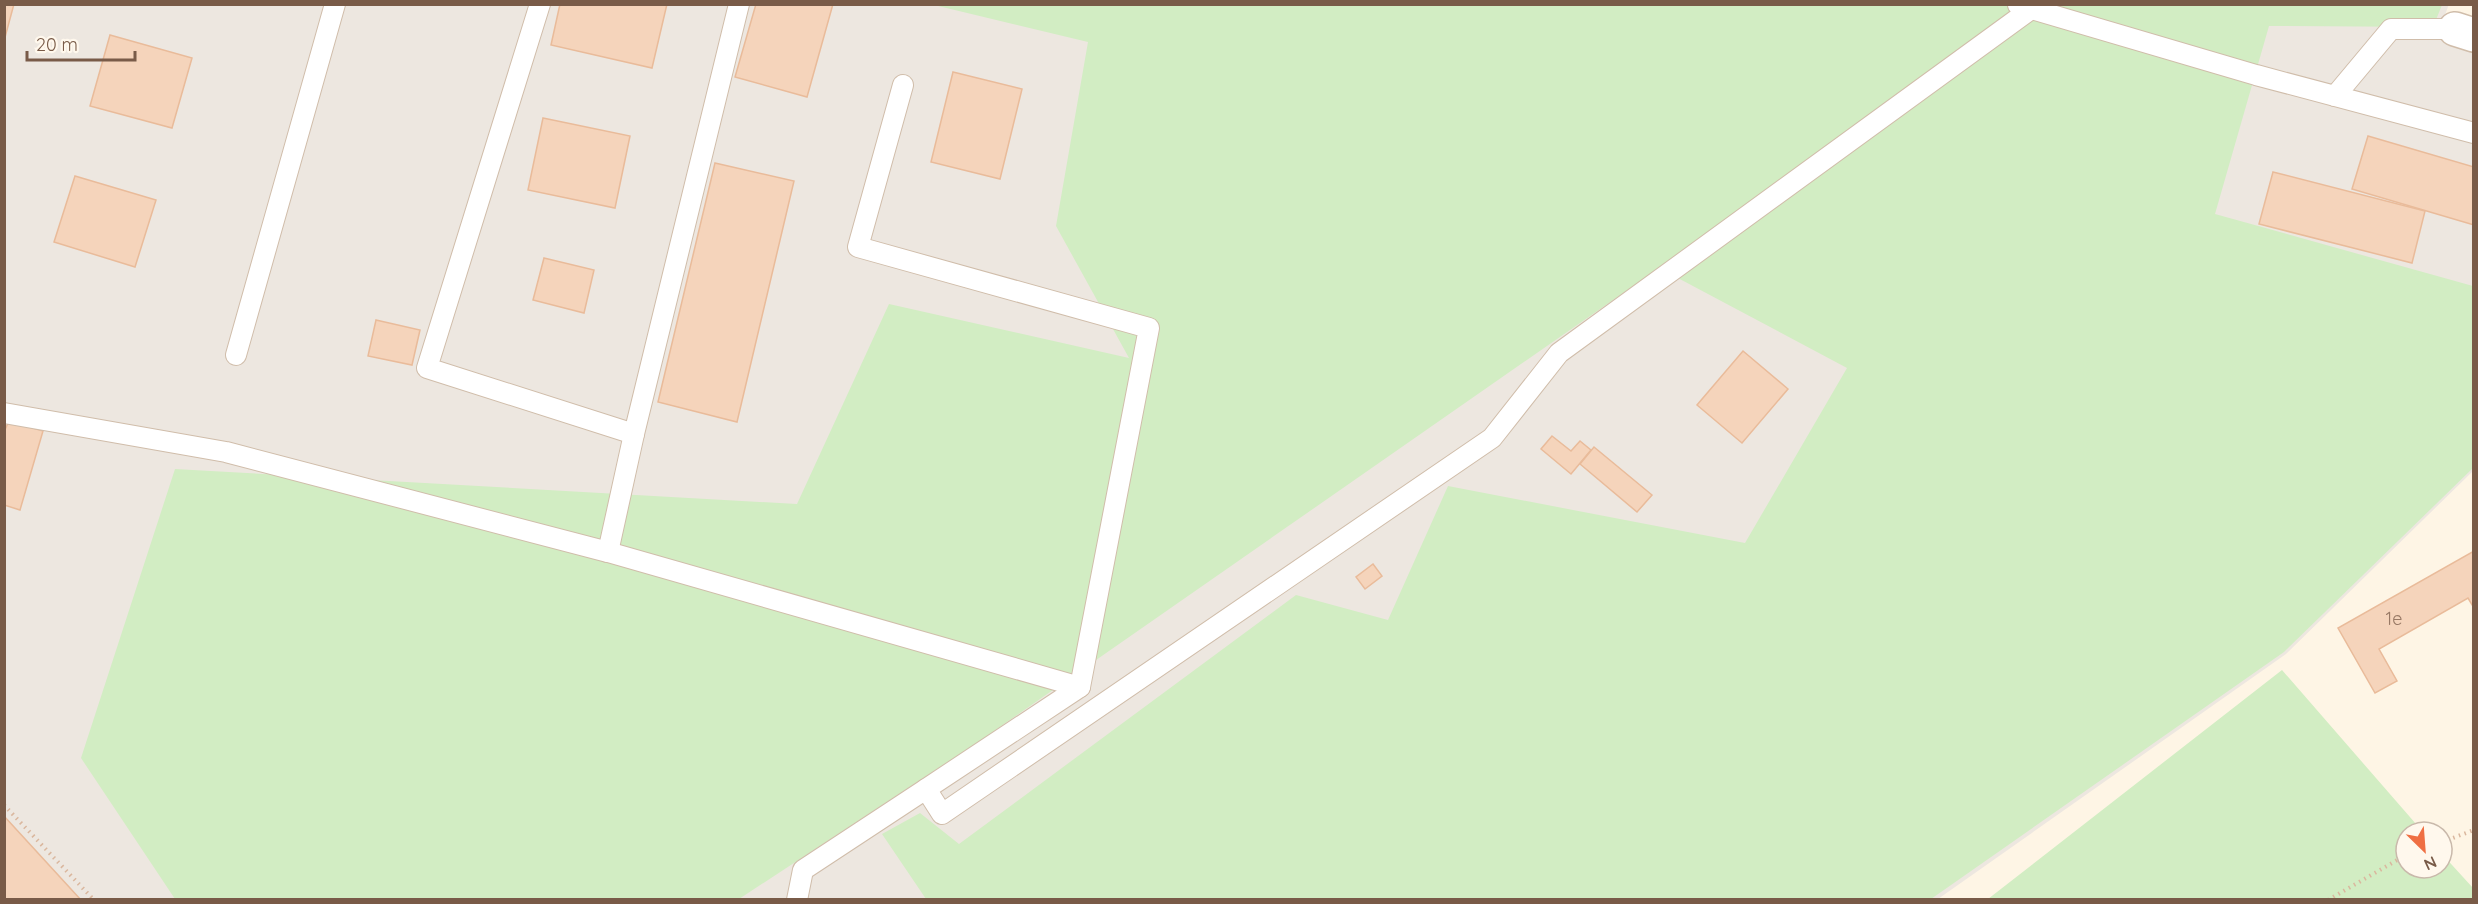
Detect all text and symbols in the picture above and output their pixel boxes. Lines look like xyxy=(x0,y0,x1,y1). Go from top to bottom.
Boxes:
scale bar xyxy=(27,24,135,62)
text: 20 m xyxy=(36,33,78,56)
house number: 1e xyxy=(2386,607,2402,630)
north arrow xyxy=(2394,820,2454,880)
text: N xyxy=(2421,852,2440,875)

